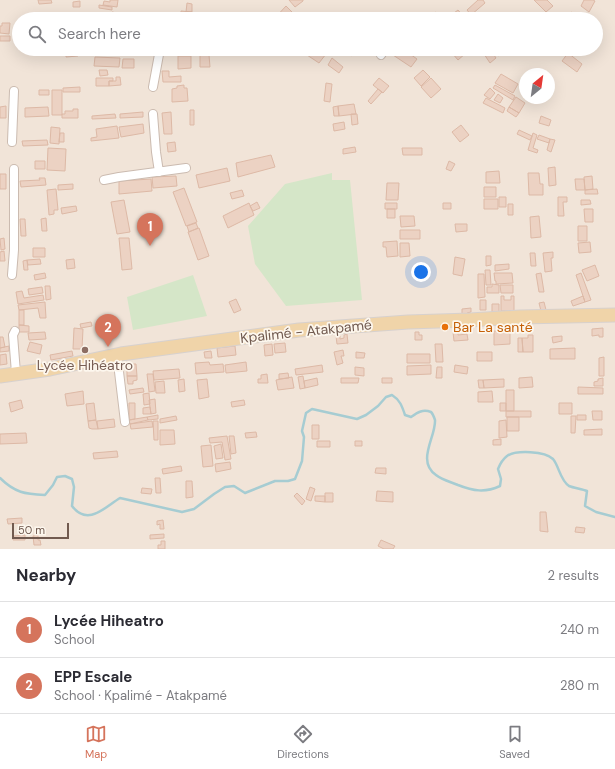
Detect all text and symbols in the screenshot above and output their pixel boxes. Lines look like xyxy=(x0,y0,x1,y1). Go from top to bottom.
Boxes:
search box xyxy=(12,12,603,56)
icon: search xyxy=(26,23,48,45)
text: Search here xyxy=(58,24,141,44)
north arrow xyxy=(519,68,555,104)
pin: 1 xyxy=(137,213,163,246)
your location xyxy=(411,262,431,282)
pin: 2 xyxy=(95,314,121,347)
street label: Kpalimé - Atakpamé xyxy=(239,315,373,347)
place label: Bar La santé xyxy=(453,318,533,336)
marker: Bar La santé xyxy=(440,322,450,332)
marker: Lycée Hihéatro xyxy=(80,345,90,355)
place label: Lycée Hihéatro xyxy=(37,356,133,374)
scale bar xyxy=(12,521,69,540)
text: 50 m xyxy=(18,523,45,537)
text: Nearby xyxy=(16,564,76,586)
text: 2 results xyxy=(548,567,599,584)
text: Lycée Hiheatro xyxy=(54,611,164,631)
text: 1 xyxy=(27,621,31,638)
text: 240 m xyxy=(560,621,599,638)
text: School xyxy=(54,631,95,648)
text: EPP Escale xyxy=(54,667,132,687)
text: 2 xyxy=(25,677,33,694)
text: 280 m xyxy=(560,677,599,694)
text: School · Kpalimé - Atakpamé xyxy=(54,687,227,704)
tab: Map xyxy=(85,723,107,761)
tab: Directions xyxy=(277,723,329,761)
tab: Saved xyxy=(499,723,530,761)

